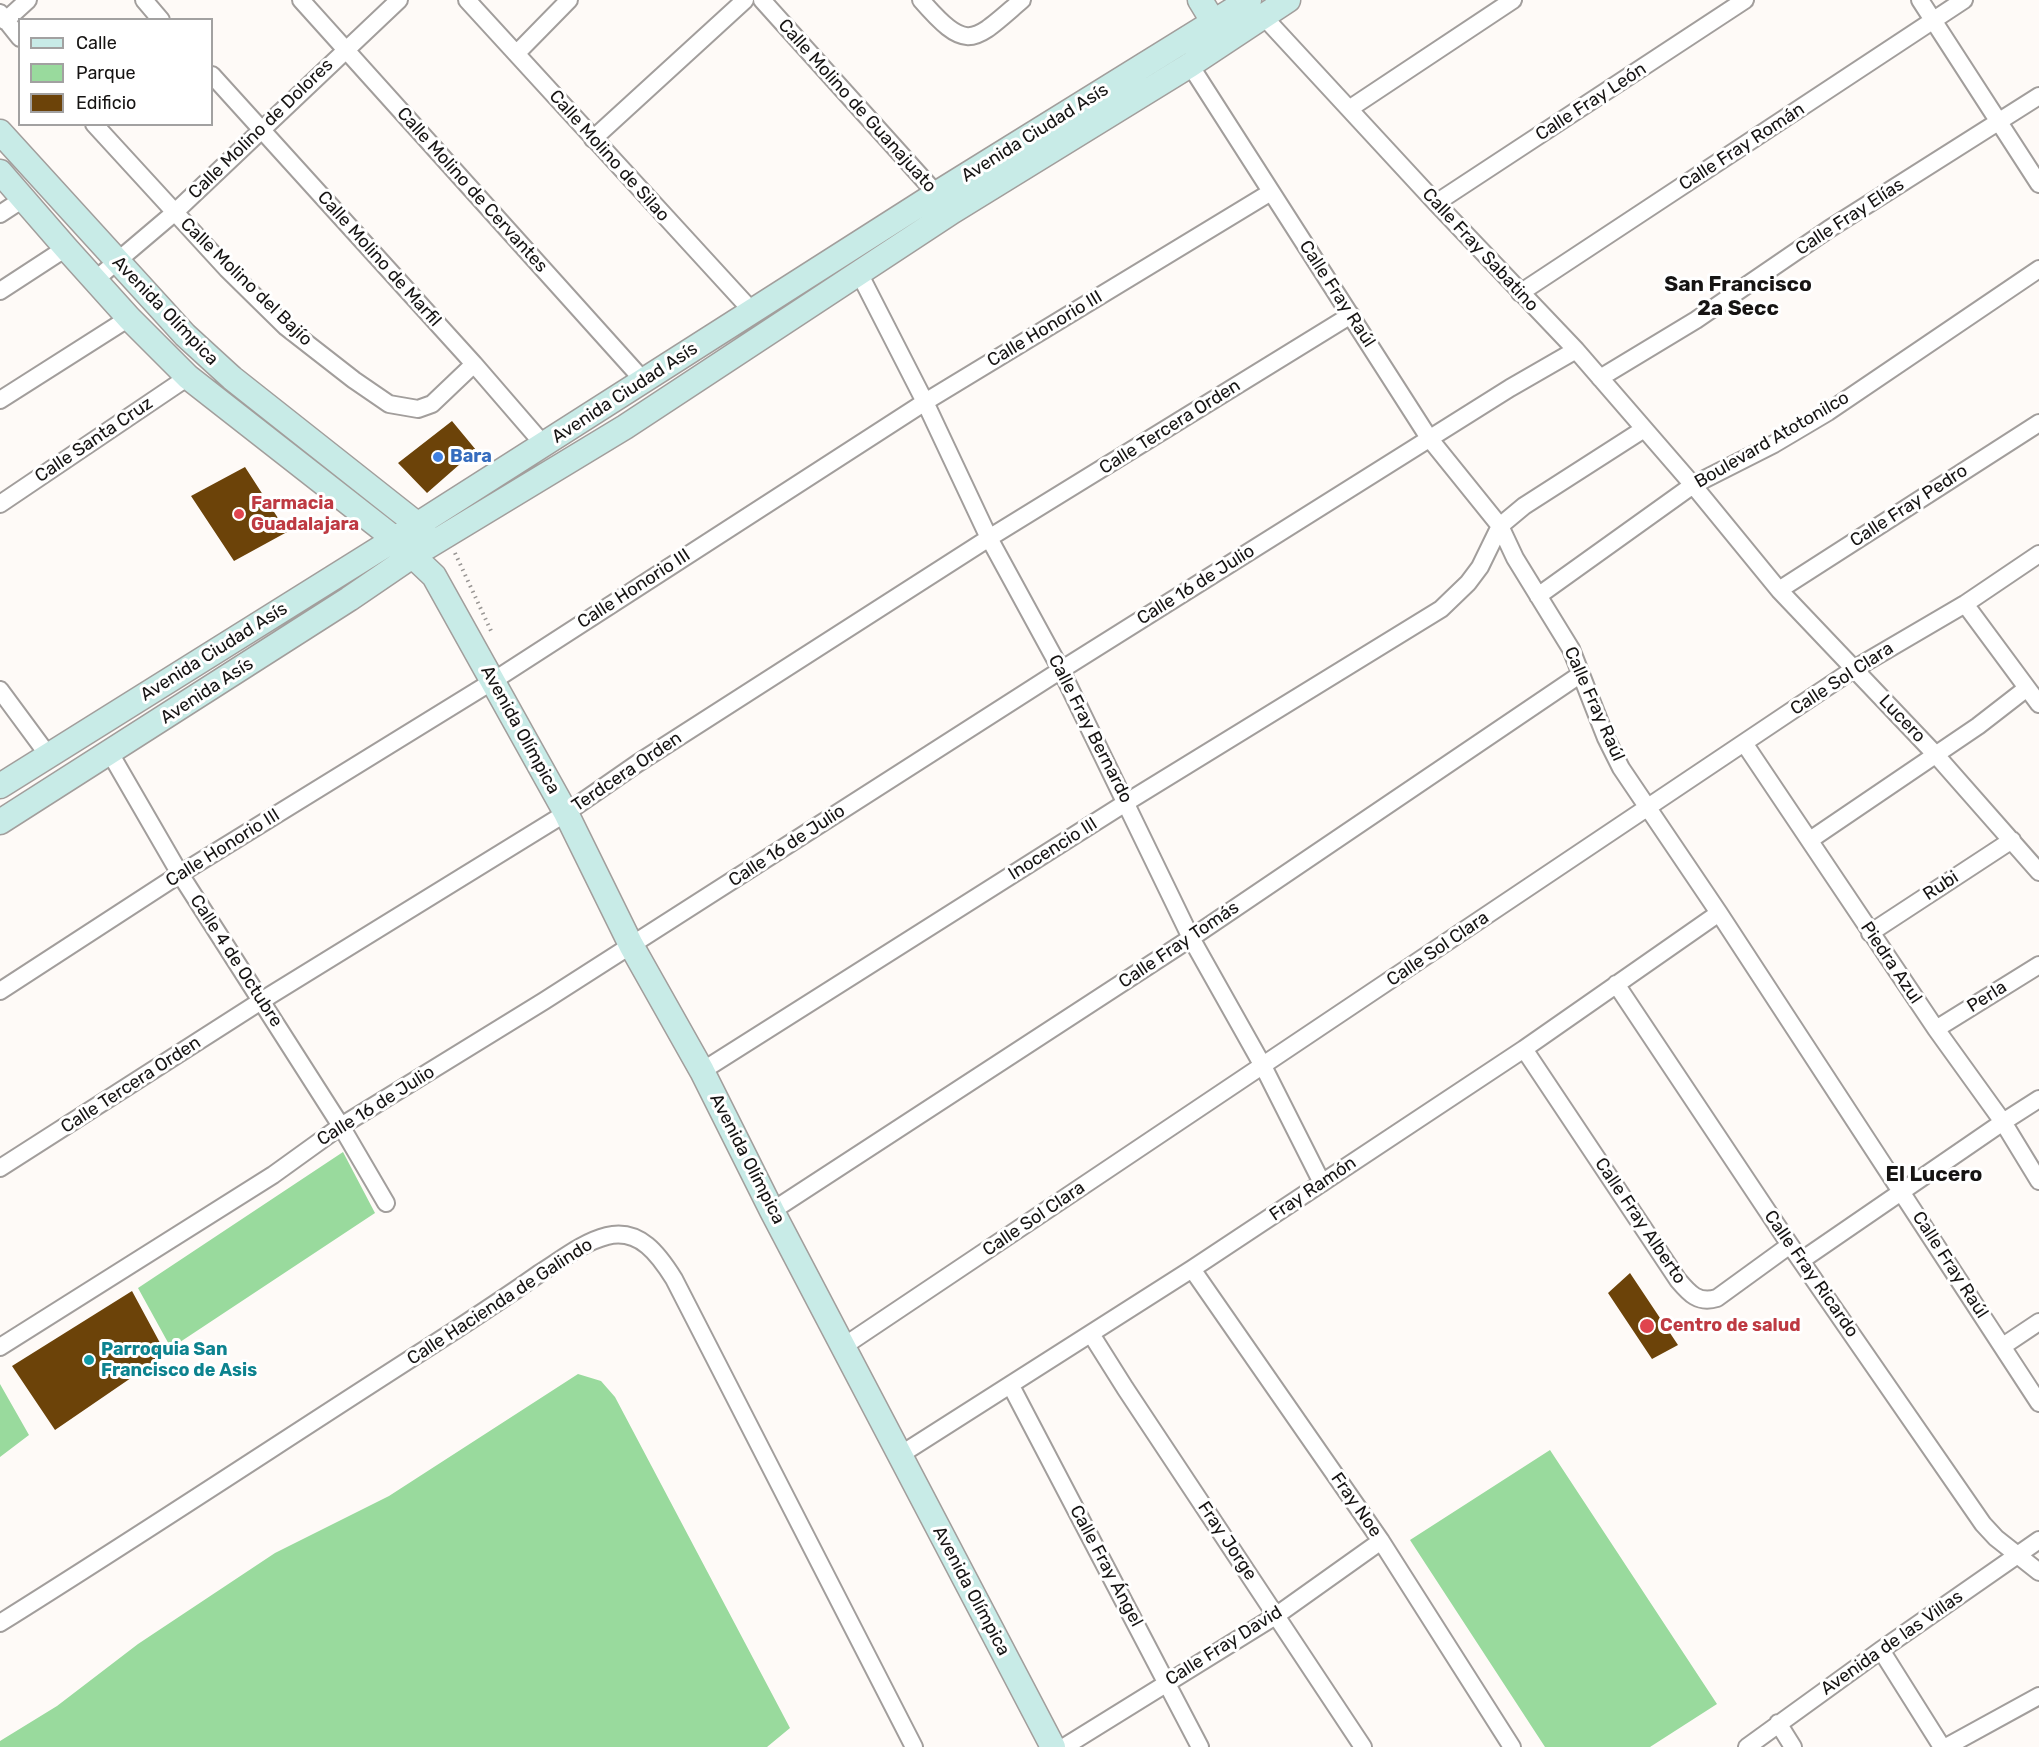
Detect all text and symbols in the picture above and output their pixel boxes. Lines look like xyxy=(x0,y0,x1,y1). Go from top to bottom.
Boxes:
street label: Calle Molino de Guanajuato xyxy=(773,15,941,197)
legend xyxy=(18,18,213,126)
text: Calle xyxy=(76,32,117,54)
street label: Calle Molino de Dolores xyxy=(184,54,338,204)
street label: Calle Fray León xyxy=(1532,58,1650,146)
text: Parque xyxy=(76,62,136,84)
street label: Avenida Ciudad Asís xyxy=(958,79,1112,187)
street label: Calle Molino de Silao xyxy=(544,86,674,226)
text: Edificio xyxy=(76,92,136,114)
street label: Calle Fray Román xyxy=(1675,98,1809,196)
street label: Calle Molino de Cervantes xyxy=(392,103,552,277)
street label: Calle Fray Elías xyxy=(1792,174,1908,260)
street label: Calle Fray Sabatino xyxy=(1417,184,1543,316)
street label: Calle Molino de Marfil xyxy=(313,187,445,331)
street label: Calle Molino del Bajío xyxy=(176,213,316,351)
street label: Calle Fray Raúl xyxy=(1294,236,1380,352)
street label: Avenida Olímpica xyxy=(107,252,223,370)
district label: San Francisco 2a Secc xyxy=(1664,272,1812,322)
street label: Calle Honorio III xyxy=(984,286,1106,372)
street label: Avenida Ciudad Asís xyxy=(548,338,702,448)
street label: Calle Tercera Orden xyxy=(1096,375,1244,479)
street label: Boulevard Atotonilco xyxy=(1691,387,1853,493)
street label: Calle Santa Cruz xyxy=(31,393,157,487)
place label: Bara xyxy=(450,446,492,468)
marker: Bara xyxy=(431,450,445,464)
street label: Calle Fray Pedro xyxy=(1846,460,1972,552)
place label: Farmacia Guadalajara xyxy=(251,493,359,536)
marker: Farmacia Guadalajara xyxy=(232,507,246,521)
street label: Calle 16 de Julio xyxy=(1133,540,1259,630)
street label: Calle Honorio III xyxy=(573,544,695,634)
street label: Avenida Ciudad Asís xyxy=(137,598,291,706)
street label: Calle Sol Clara xyxy=(1786,638,1898,720)
street label: Calle Fray Raúl xyxy=(1559,643,1629,765)
street label: Calle Fray Bernardo xyxy=(1043,651,1137,807)
street label: Avenida Asís xyxy=(157,653,257,729)
street label: Avenida Olímpica xyxy=(476,662,564,798)
street label: Lucero xyxy=(1874,691,1930,747)
street label: Terdcera Orden xyxy=(568,727,686,817)
street label: Calle 16 de Julio xyxy=(725,800,849,892)
street label: Calle Honorio III xyxy=(162,804,284,892)
street label: Inocencio III xyxy=(1005,813,1101,885)
street label: Rubi xyxy=(1919,867,1963,905)
street label: Calle 4 de Octubre xyxy=(185,891,287,1031)
street label: Calle Fray Tomás xyxy=(1115,897,1243,993)
street label: Calle Sol Clara xyxy=(1383,907,1493,991)
street label: Piedra Azul xyxy=(1856,918,1926,1008)
street label: Perla xyxy=(1963,977,2011,1017)
street label: Calle Tercera Orden xyxy=(57,1032,205,1138)
street label: Calle 16 de Julio xyxy=(313,1061,439,1151)
street label: Avenida Olímpica xyxy=(705,1090,789,1228)
street label: Fray Ramón xyxy=(1266,1152,1360,1226)
street label: Calle Fray Alberto xyxy=(1590,1154,1690,1288)
district label: El Lucero xyxy=(1886,1162,1982,1188)
street label: Calle Sol Clara xyxy=(979,1177,1089,1261)
street label: Calle Fray Ricardo xyxy=(1759,1206,1863,1342)
street label: Calle Fray Raúl xyxy=(1907,1207,1993,1323)
street label: Calle Hacienda de Galindo xyxy=(403,1234,597,1370)
place label: Centro de salud xyxy=(1660,1315,1801,1337)
marker: Centro de salud xyxy=(1638,1317,1656,1335)
place label: Parroquia San Francisco de Asis xyxy=(101,1339,257,1382)
marker: Parroquia San Francisco de Asis xyxy=(82,1353,96,1367)
street label: Fray Noe xyxy=(1326,1469,1386,1541)
street label: Fray Jorge xyxy=(1193,1498,1261,1584)
street label: Calle Fray Ángel xyxy=(1065,1502,1147,1630)
street label: Avenida Olímpica xyxy=(928,1523,1014,1659)
street label: Avenida de las Villas xyxy=(1817,1586,1967,1700)
street label: Calle Fray David xyxy=(1162,1601,1286,1691)

